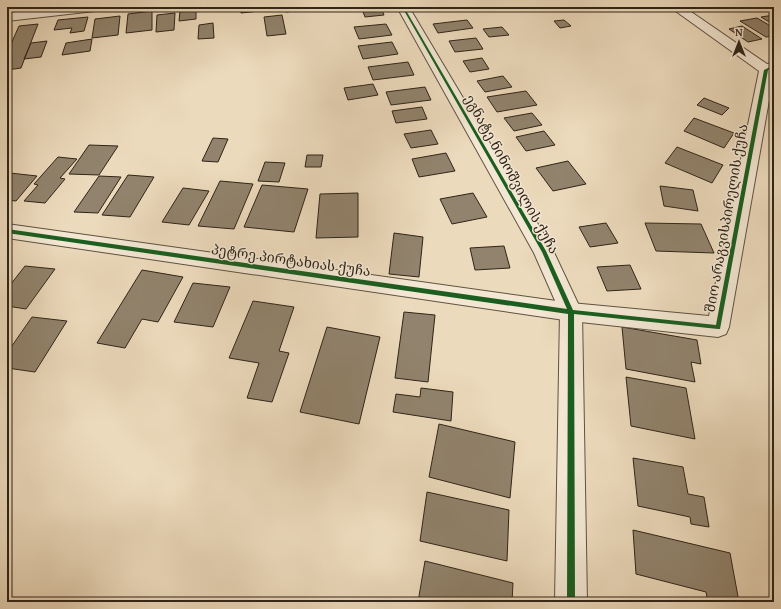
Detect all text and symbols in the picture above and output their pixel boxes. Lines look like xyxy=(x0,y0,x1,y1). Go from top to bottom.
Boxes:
north arrow xyxy=(719,22,759,62)
text: N xyxy=(735,24,743,40)
street label: ეგნატე ნინოშვილის ქუჩა xyxy=(460,91,564,257)
street label: შიო არაგვისპირელის ქუჩა xyxy=(700,122,752,314)
street label: პეტრე პირტახიას ქუჩა xyxy=(210,239,372,281)

